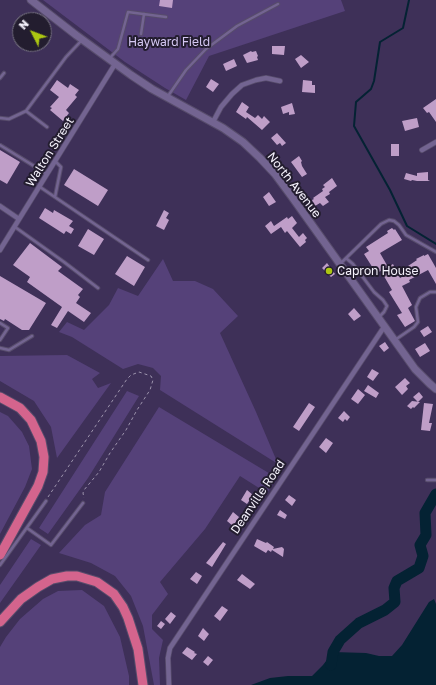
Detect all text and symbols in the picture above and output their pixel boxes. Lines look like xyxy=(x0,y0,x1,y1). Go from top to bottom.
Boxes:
north arrow xyxy=(12,12,52,52)
text: N xyxy=(16,17,31,32)
park label: Hayward Field xyxy=(128,35,210,49)
street label: Walton Street xyxy=(23,115,77,189)
street label: North Avenue xyxy=(264,150,324,220)
place label: Capron House xyxy=(337,264,418,278)
marker: Capron House xyxy=(324,266,334,276)
street label: Deanville Road xyxy=(228,457,288,537)

